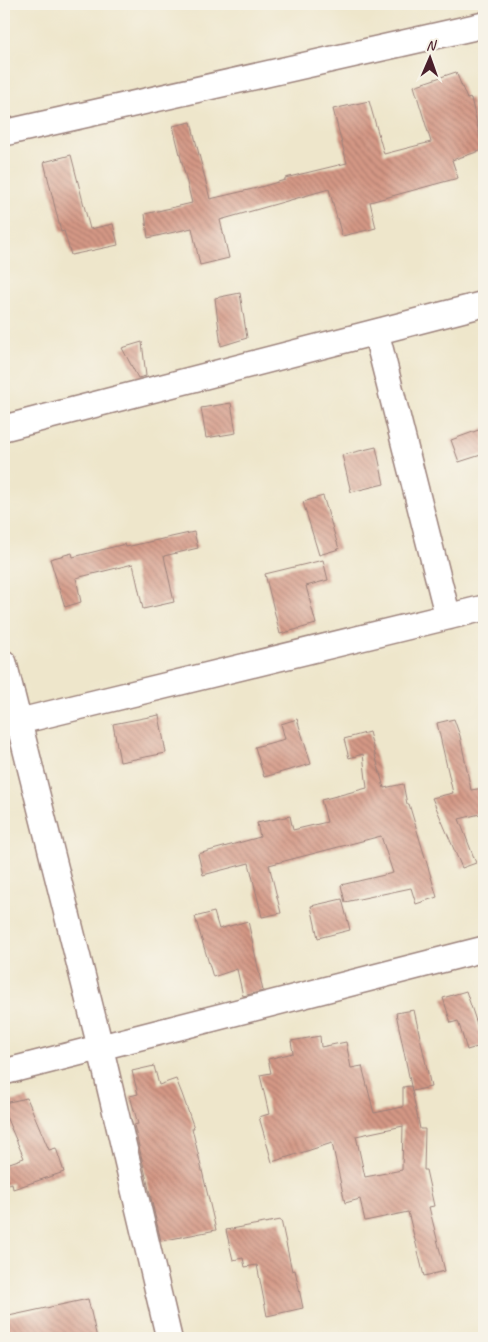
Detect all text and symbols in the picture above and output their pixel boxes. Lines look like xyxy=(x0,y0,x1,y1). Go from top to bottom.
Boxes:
north arrow xyxy=(406,32,456,82)
text: N xyxy=(426,37,437,54)

